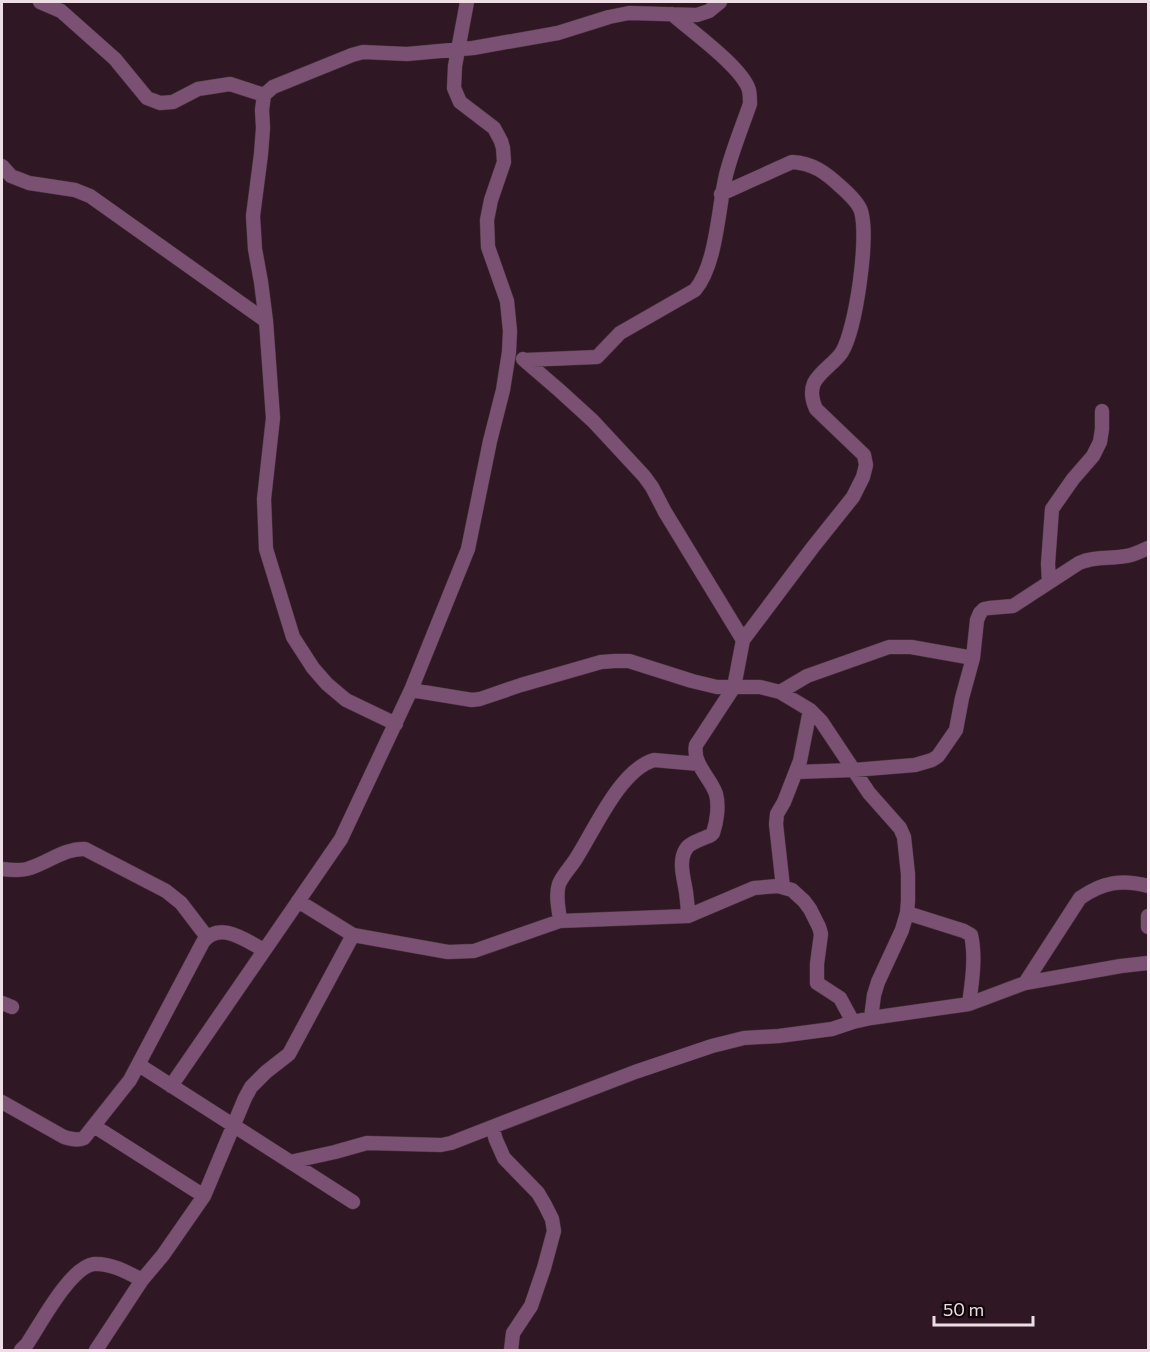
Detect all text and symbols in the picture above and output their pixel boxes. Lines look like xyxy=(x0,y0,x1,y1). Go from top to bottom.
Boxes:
scale bar xyxy=(934,1289,1033,1327)
text: 50 m xyxy=(943,1298,984,1320)

